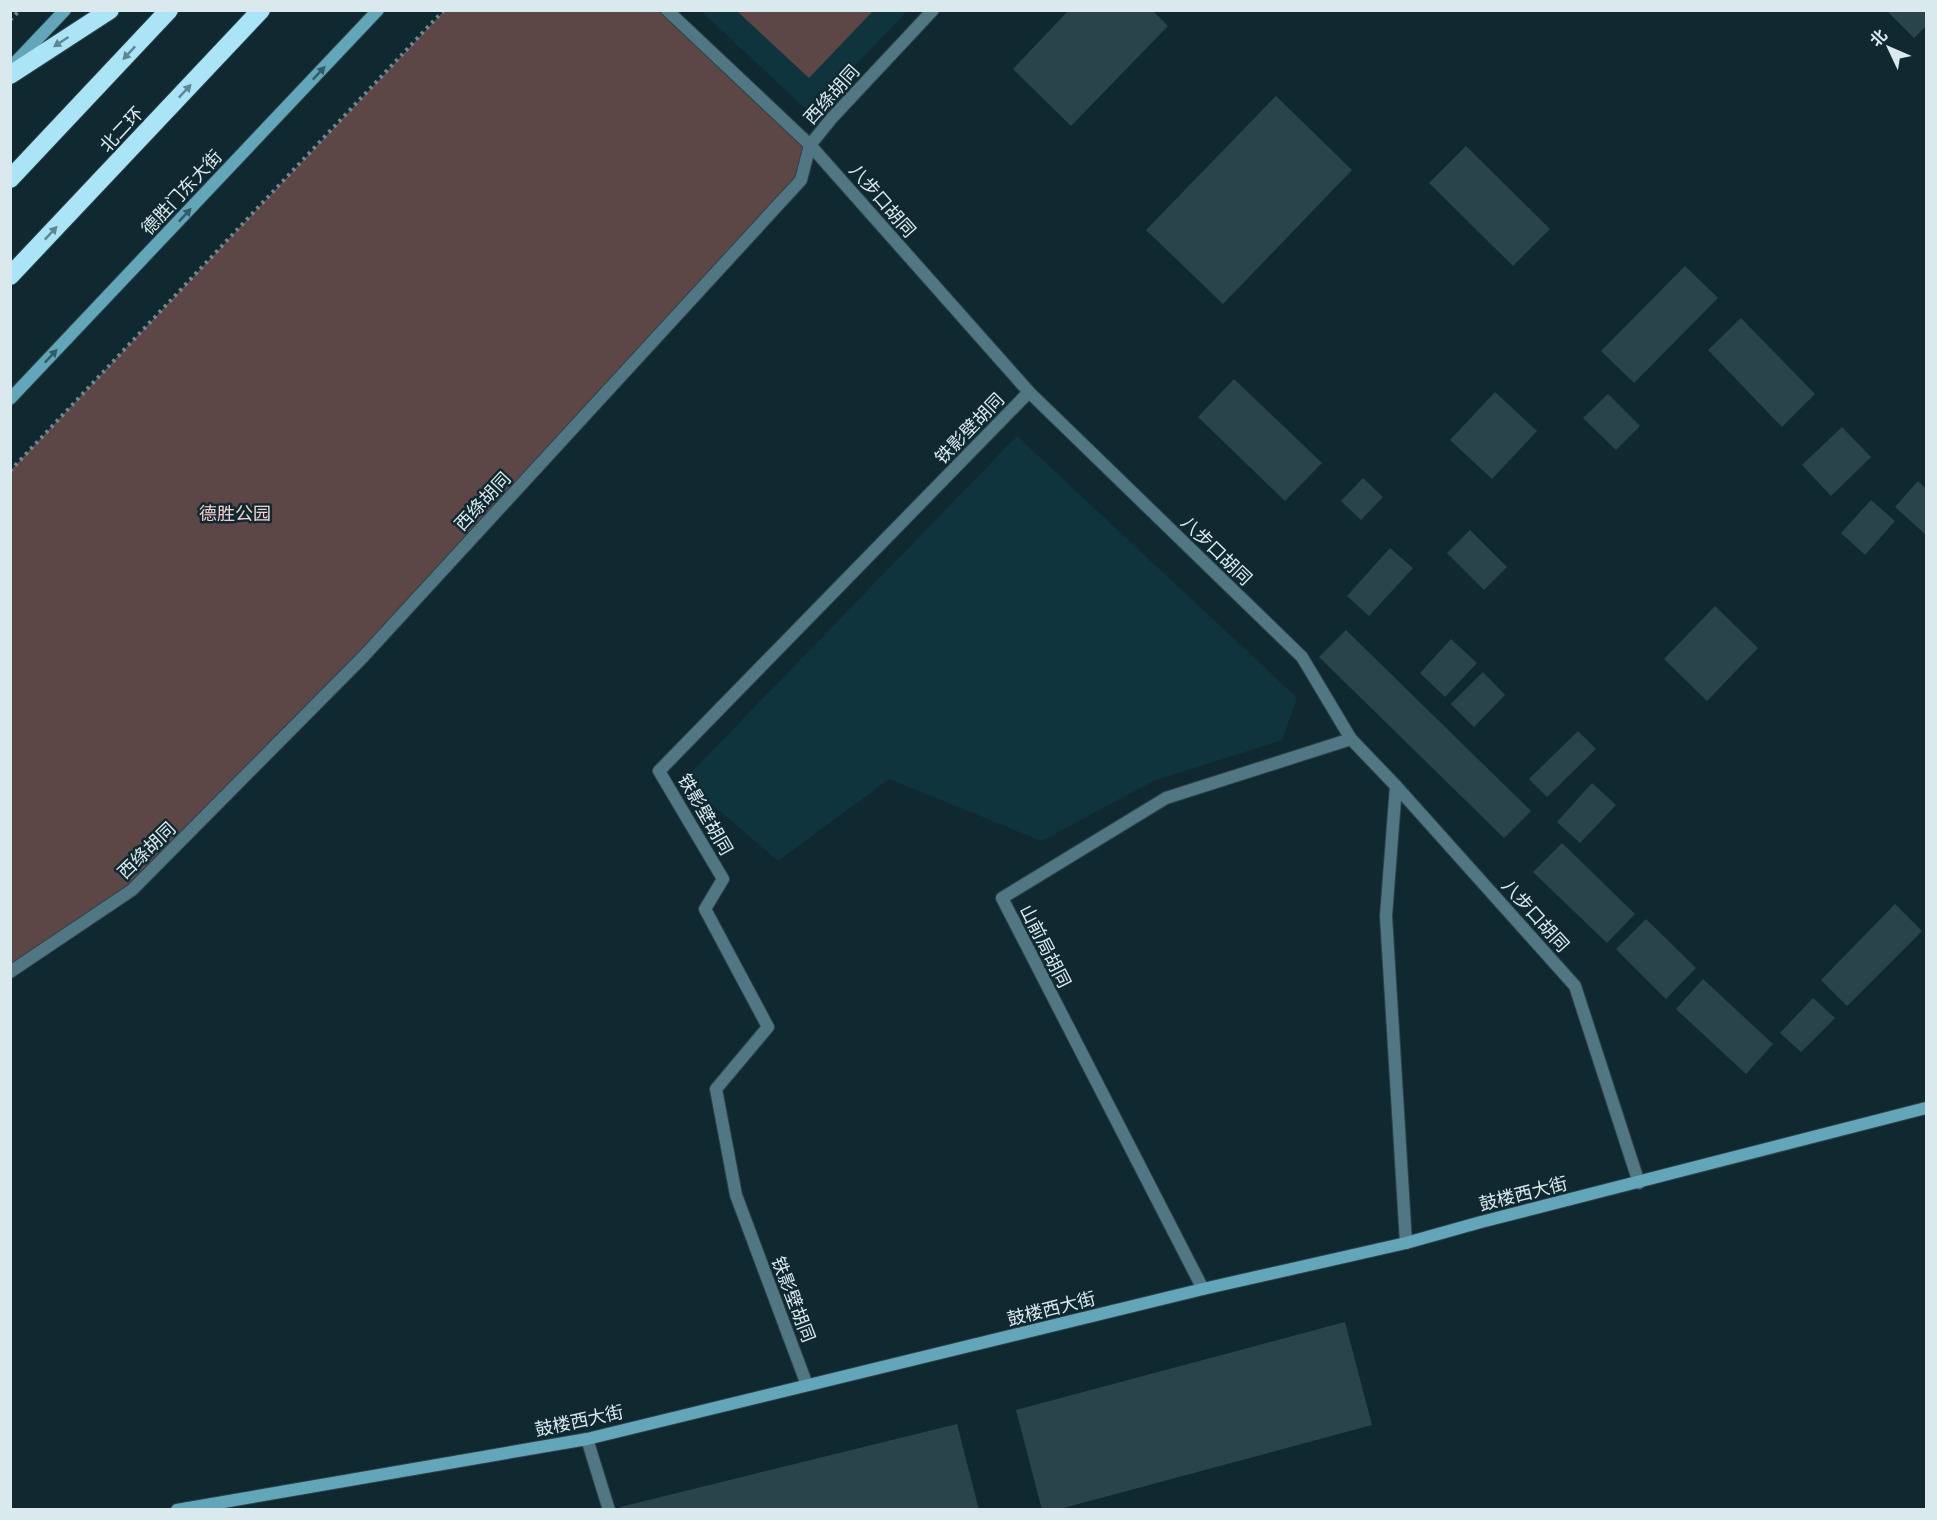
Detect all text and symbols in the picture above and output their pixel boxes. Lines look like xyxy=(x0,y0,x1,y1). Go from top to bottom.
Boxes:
north arrow xyxy=(1859,18,1919,78)
text: 北 xyxy=(1865,25,1891,50)
one-way arrow xyxy=(53,37,69,48)
one-way arrow xyxy=(123,45,136,60)
street label: 西绦胡同 xyxy=(799,60,863,128)
one-way arrow xyxy=(311,66,325,80)
one-way arrow xyxy=(177,85,191,99)
street label: 北二环 xyxy=(95,102,147,156)
street label: 德胜门东大街 xyxy=(136,145,226,239)
street label: 八步口胡同 xyxy=(845,159,921,241)
one-way arrow xyxy=(177,208,191,222)
one-way arrow xyxy=(43,227,57,241)
one-way arrow xyxy=(43,350,57,364)
street label: 铁影壁胡同 xyxy=(930,388,1008,468)
street label: 西绦胡同 xyxy=(449,467,515,535)
park label: 德胜公园 xyxy=(199,502,271,524)
street label: 八步口胡同 xyxy=(1177,511,1257,589)
street label: 铁影壁胡同 xyxy=(674,770,738,858)
street label: 西绦胡同 xyxy=(112,817,180,883)
street label: 八步口胡同 xyxy=(1498,874,1574,956)
street label: 山前局胡同 xyxy=(1016,901,1076,991)
street label: 鼓楼西大街 xyxy=(1477,1171,1569,1215)
street label: 铁影壁胡同 xyxy=(768,1253,820,1345)
street label: 鼓楼西大街 xyxy=(1005,1286,1097,1330)
street label: 鼓楼西大街 xyxy=(533,1400,625,1440)

